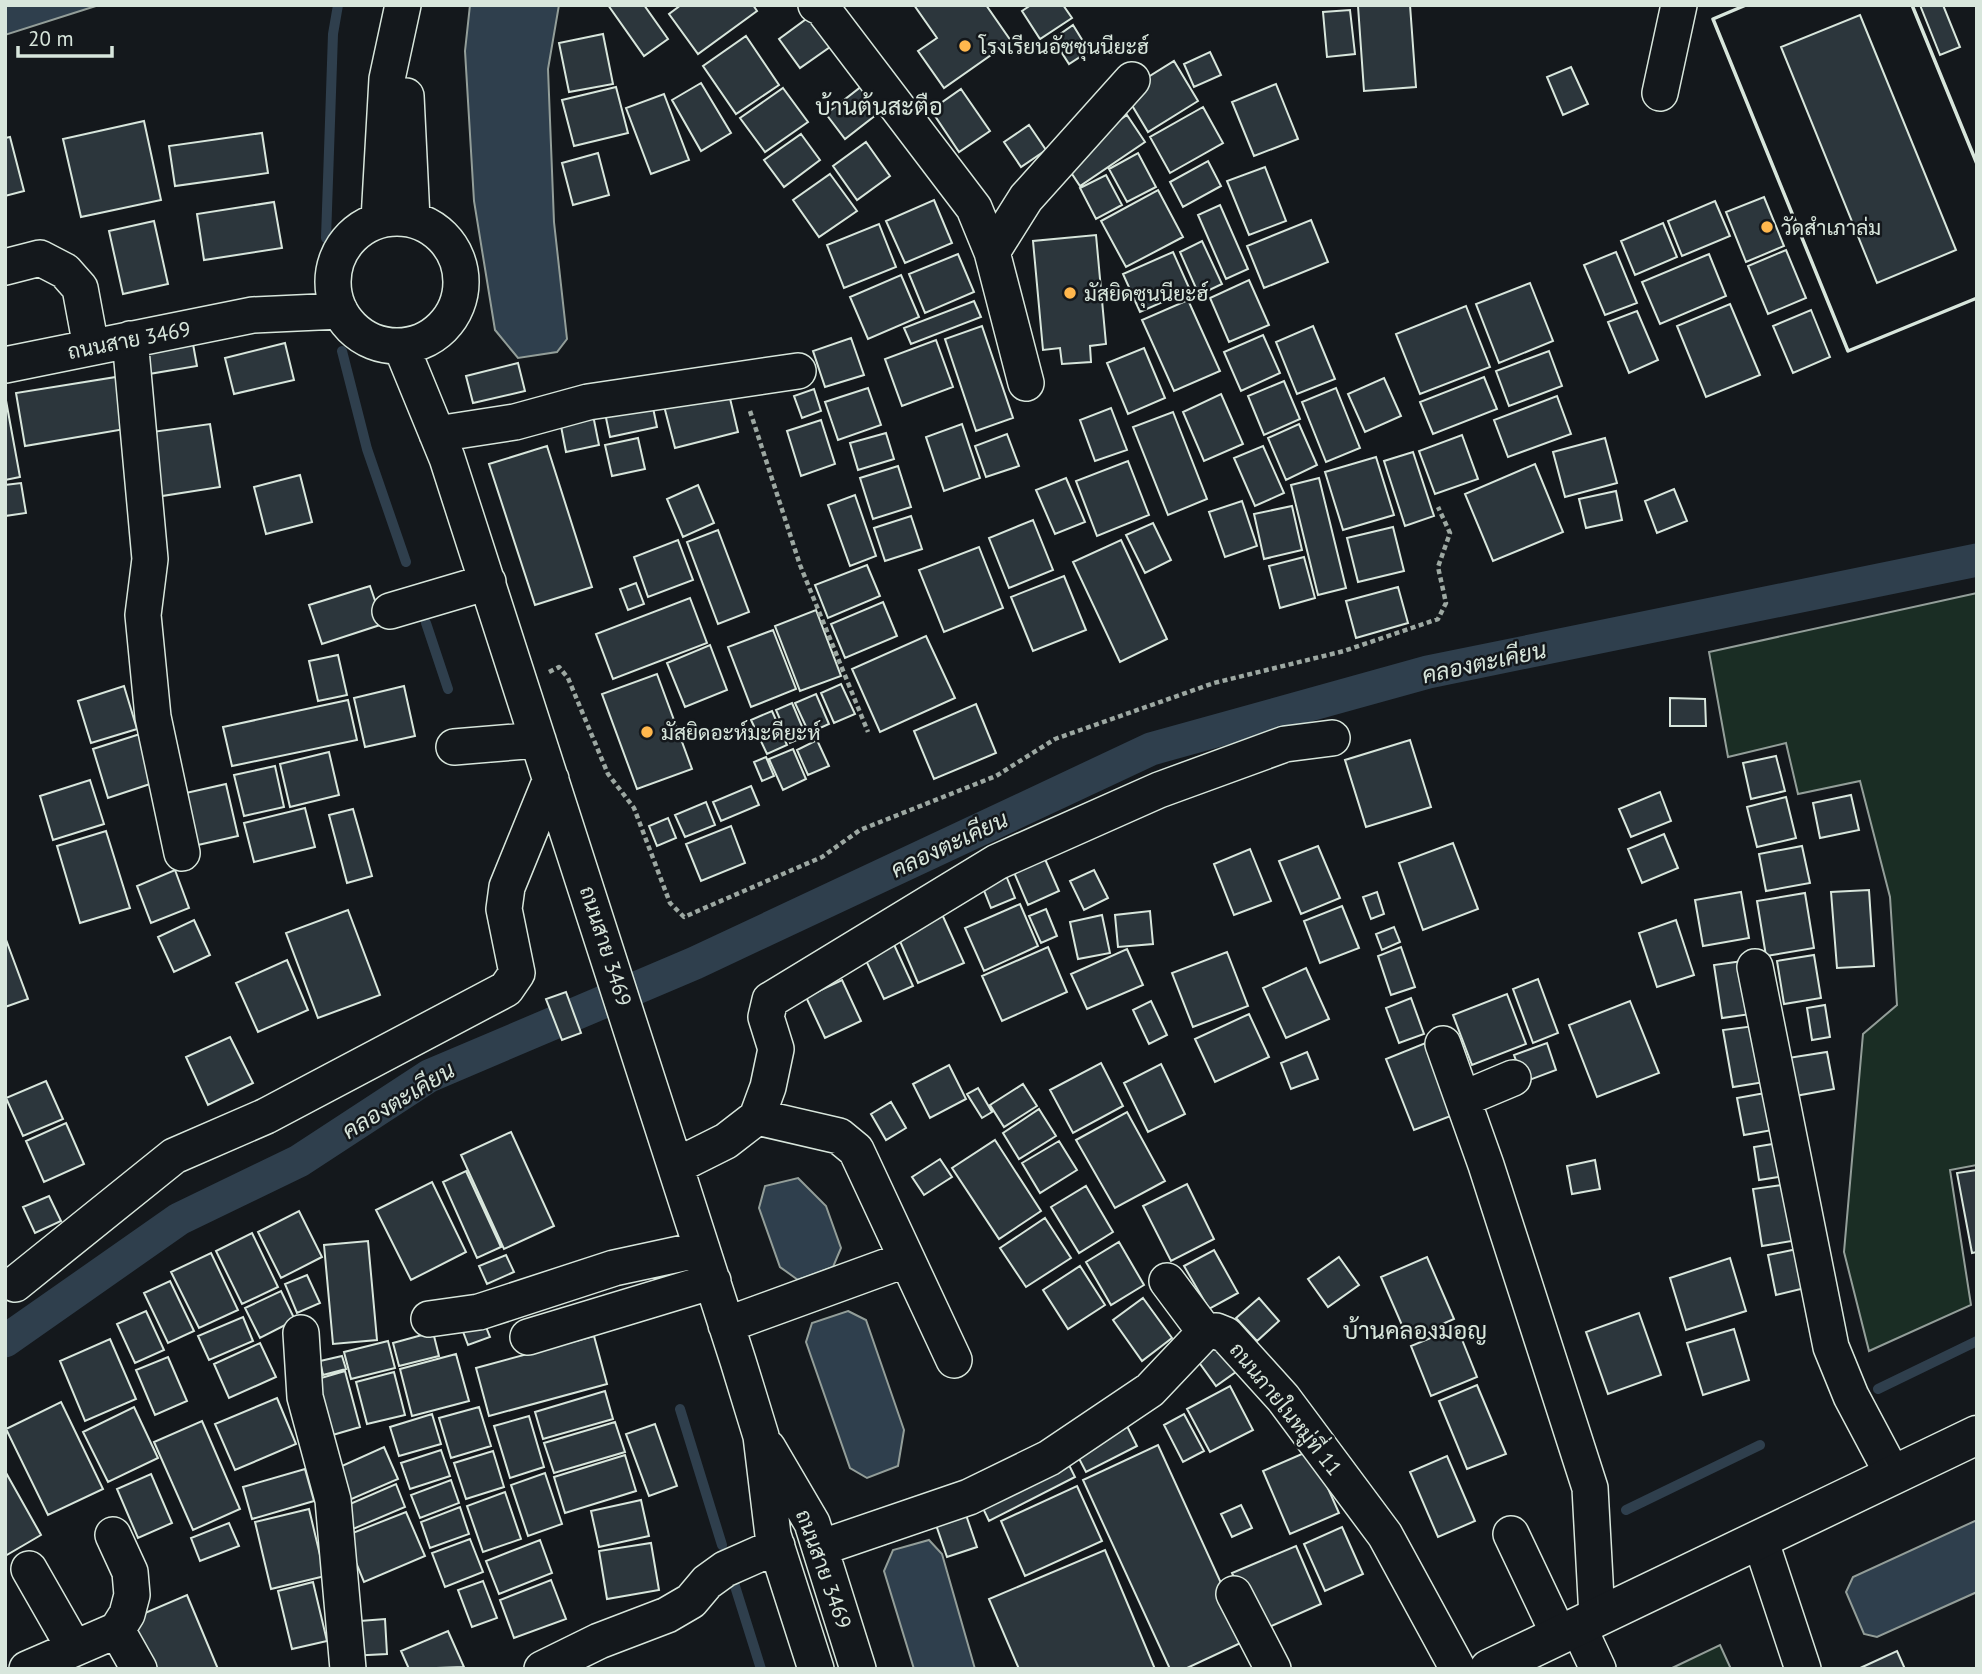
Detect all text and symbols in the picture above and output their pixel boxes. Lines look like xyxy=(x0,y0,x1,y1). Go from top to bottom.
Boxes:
scale bar xyxy=(18,14,112,58)
text: 20 m xyxy=(28,25,74,52)
place label: โรงเรียนอัซซุนนียะฮ์ xyxy=(978,33,1149,61)
marker: โรงเรียนอัซซุนนียะฮ์ xyxy=(957,38,973,54)
district label: บ้านต้นสะตือ xyxy=(815,91,943,122)
place label: วัดสำเภาล่ม xyxy=(1781,214,1881,241)
marker: วัดสำเภาล่ม xyxy=(1759,219,1775,235)
place label: มัสยิดซุนนียะฮ์ xyxy=(1084,280,1208,308)
marker: มัสยิดซุนนียะฮ์ xyxy=(1062,285,1078,301)
street label: ถนนสาย 3469 xyxy=(65,315,193,365)
water label: คลองตะเคียน xyxy=(1419,635,1549,689)
place label: มัสยิดอะห์มะดียะห์ xyxy=(661,719,821,746)
marker: มัสยิดอะห์มะดียะห์ xyxy=(639,724,655,740)
water label: คลองตะเคียน xyxy=(886,804,1013,884)
street label: ถนนสาย 3469 xyxy=(574,883,638,1009)
water label: คลองตะเคียน xyxy=(336,1055,460,1145)
district label: บ้านคลองมอญ xyxy=(1343,1315,1487,1346)
street label: ถนนภายในหมู่ที่ 11 xyxy=(1222,1333,1353,1482)
street label: ถนนสาย 3469 xyxy=(790,1506,858,1632)

